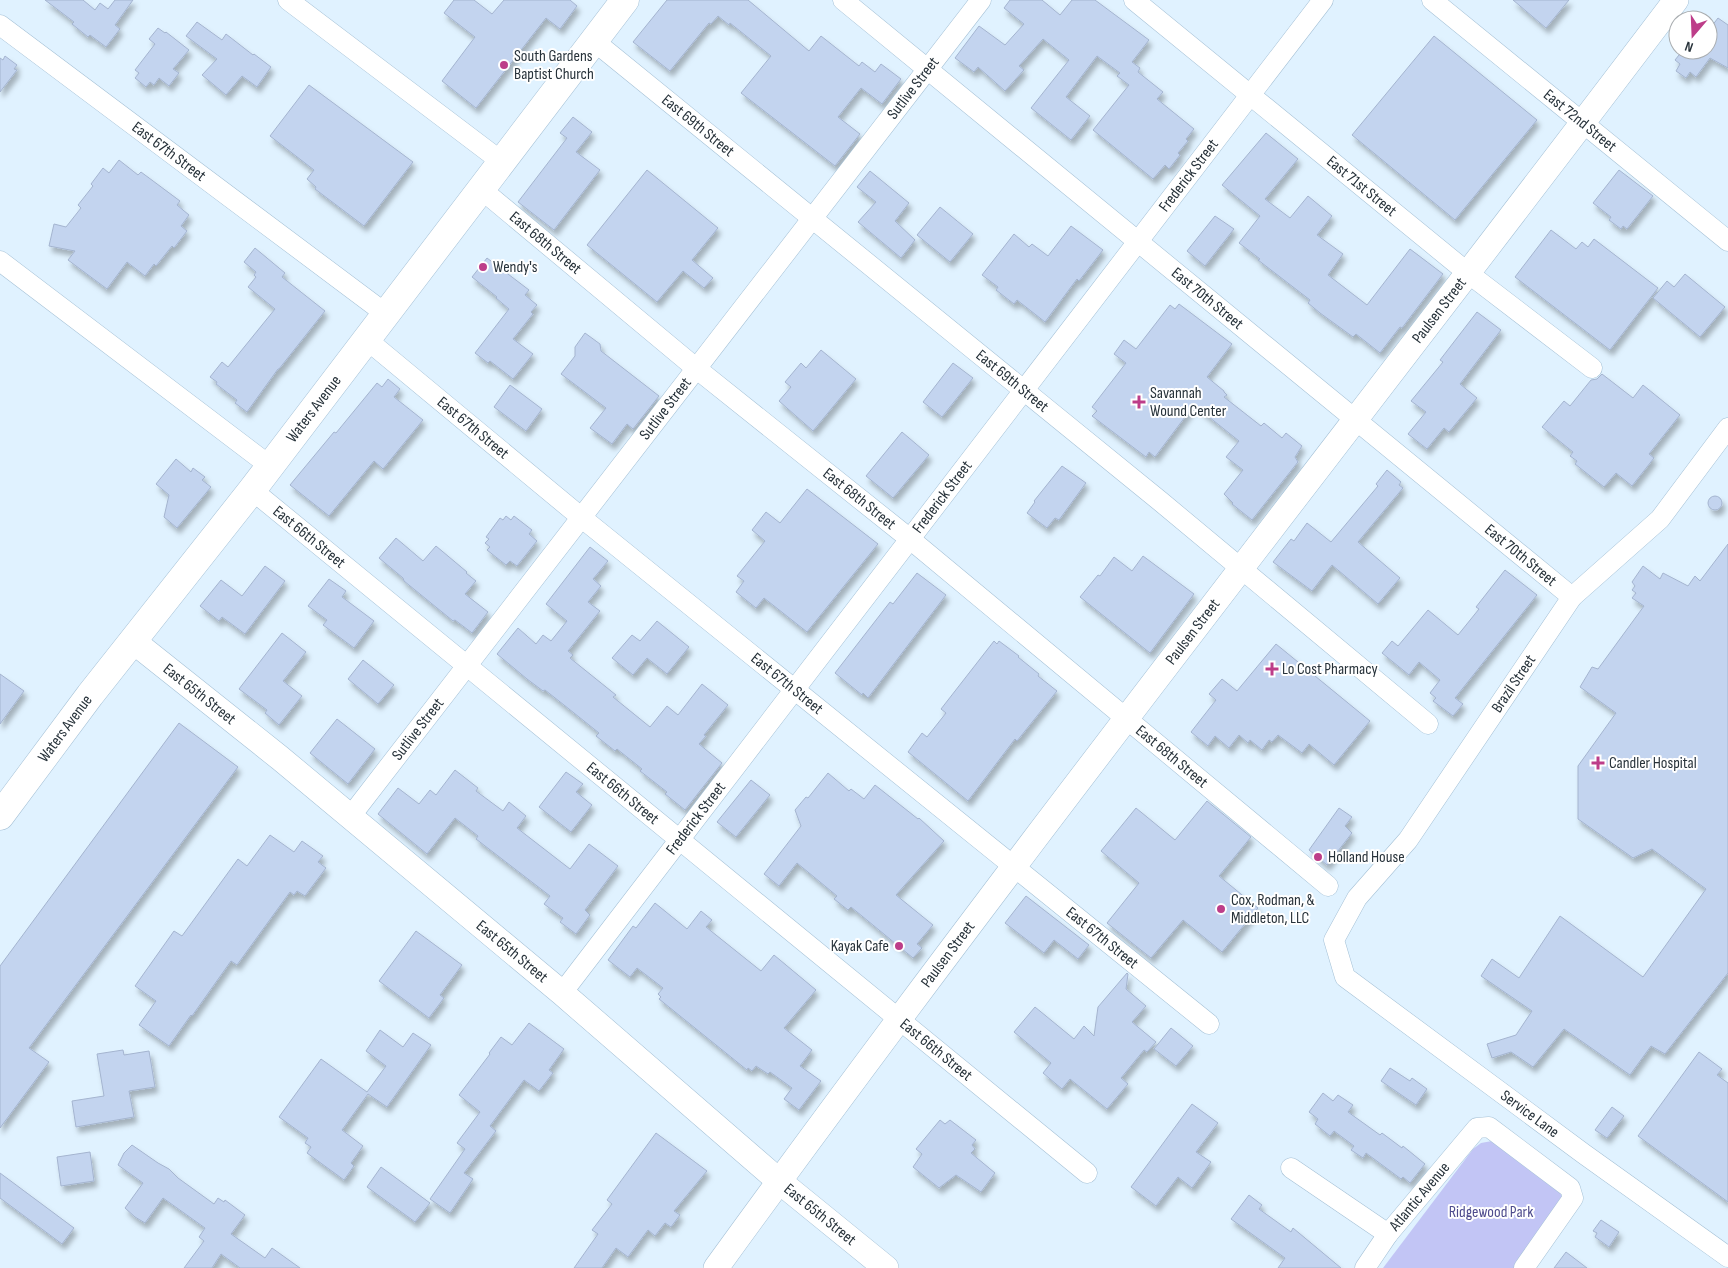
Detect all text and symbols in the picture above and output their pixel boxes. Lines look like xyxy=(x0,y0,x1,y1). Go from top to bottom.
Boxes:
north arrow xyxy=(1668,10,1718,60)
text: N xyxy=(1683,38,1695,56)
place label: South Gardens Baptist Church xyxy=(514,47,594,84)
street label: Sutlive Street xyxy=(883,53,943,123)
marker: South Gardens Baptist Church xyxy=(498,59,510,71)
street label: East 72nd Street xyxy=(1540,85,1621,156)
street label: East 69th Street xyxy=(658,90,738,161)
street label: East 67th Street xyxy=(128,118,210,185)
street label: Frederick Street xyxy=(1155,135,1222,216)
street label: East 71st Street xyxy=(1323,152,1401,220)
street label: East 68th Street xyxy=(506,207,585,278)
place label: Wendy's xyxy=(493,258,538,277)
marker: Wendy's xyxy=(477,261,489,273)
street label: East 70th Street xyxy=(1168,263,1247,334)
street label: Paulsen Street xyxy=(1408,274,1470,347)
street label: East 69th Street xyxy=(972,346,1052,416)
street label: Waters Avenue xyxy=(282,372,345,446)
street label: Sutlive Street xyxy=(635,374,695,444)
place label: Savannah Wound Center xyxy=(1150,384,1227,421)
street label: East 67th Street xyxy=(433,392,513,463)
marker: Savannah Wound Center xyxy=(1132,395,1146,409)
street label: Frederick Street xyxy=(908,457,976,537)
street label: East 68th Street xyxy=(819,464,900,534)
street label: East 66th Street xyxy=(269,502,349,572)
street label: East 70th Street xyxy=(1481,520,1561,590)
street label: Paulsen Street xyxy=(1161,595,1224,668)
street label: East 67th Street xyxy=(747,649,827,718)
street label: Brazil Street xyxy=(1488,651,1540,717)
street label: East 65th Street xyxy=(159,659,240,729)
place label: Lo Cost Pharmacy xyxy=(1282,660,1378,679)
marker: Lo Cost Pharmacy xyxy=(1266,663,1278,675)
street label: Waters Avenue xyxy=(34,691,96,766)
street label: Sutlive Street xyxy=(388,694,448,764)
street label: East 68th Street xyxy=(1132,721,1212,792)
place label: Candler Hospital xyxy=(1609,754,1697,773)
marker: Candler Hospital xyxy=(1591,756,1605,770)
street label: East 66th Street xyxy=(583,758,663,829)
street label: Frederick Street xyxy=(662,778,730,858)
place label: Holland House xyxy=(1328,848,1405,867)
marker: Holland House xyxy=(1312,851,1324,863)
place label: Cox, Rodman, & Middleton, LLC xyxy=(1231,891,1315,928)
street label: East 67th Street xyxy=(1062,903,1142,973)
marker: Cox, Rodman, & Middleton, LLC xyxy=(1215,903,1227,915)
street label: East 65th Street xyxy=(472,916,552,987)
street label: Paulsen Street xyxy=(917,917,979,991)
place label: Kayak Cafe xyxy=(831,937,889,956)
marker: Kayak Cafe xyxy=(893,940,905,952)
street label: East 66th Street xyxy=(896,1015,976,1085)
street label: Service Lane xyxy=(1497,1086,1563,1142)
street label: Atlantic Avenue xyxy=(1385,1158,1454,1236)
street label: East 65th Street xyxy=(780,1179,860,1249)
park label: Ridgewood Park xyxy=(1449,1203,1533,1222)

